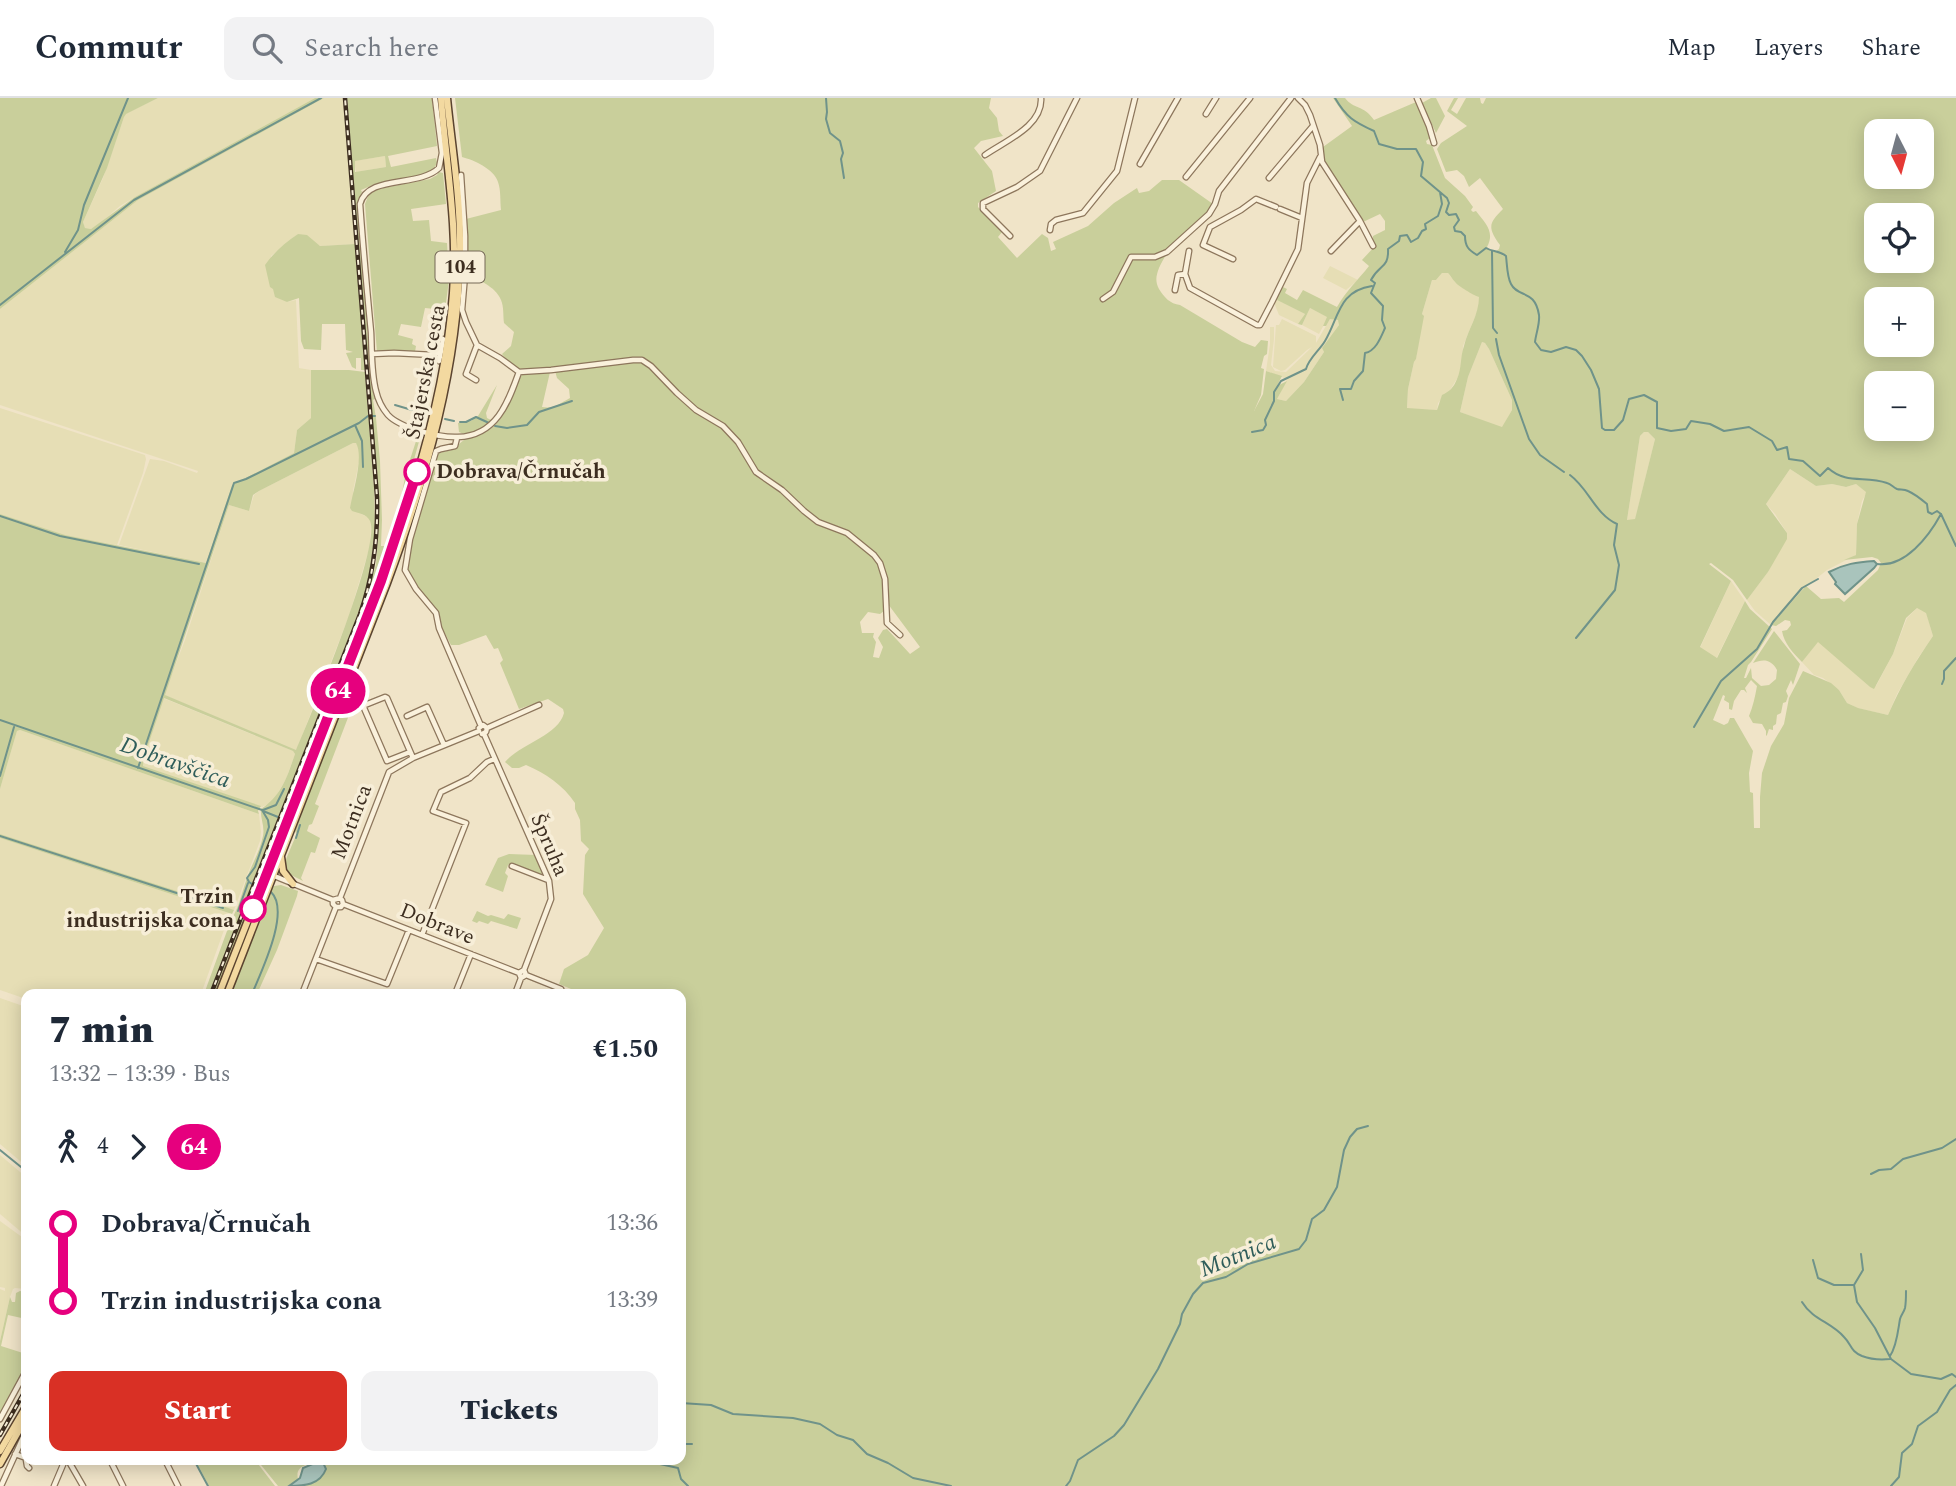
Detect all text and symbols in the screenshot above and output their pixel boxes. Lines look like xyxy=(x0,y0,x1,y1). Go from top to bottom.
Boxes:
search box xyxy=(224,17,714,80)
text: Commutr xyxy=(35,23,182,73)
text: Search here xyxy=(304,28,439,68)
icon: search xyxy=(248,29,286,67)
text: Map xyxy=(1667,30,1716,66)
text: Layers xyxy=(1754,30,1824,66)
text: Share xyxy=(1862,30,1921,66)
north arrow xyxy=(1864,119,1934,189)
map controls xyxy=(1864,119,1934,441)
button: locate xyxy=(1864,203,1934,273)
road number: 104 xyxy=(435,252,484,282)
button: + xyxy=(1864,287,1934,357)
street label: Štajerska cesta xyxy=(397,301,455,442)
button: − xyxy=(1864,371,1934,441)
place label: Dobrava/Črnučah xyxy=(436,456,606,488)
marker: Dobrava/Črnučah xyxy=(404,459,430,485)
line badge: 64 xyxy=(306,668,370,714)
text: 64 xyxy=(325,673,351,709)
water label: Dobravščica xyxy=(115,728,235,798)
street label: Motnica xyxy=(323,779,381,864)
street label: Špruha xyxy=(521,809,577,882)
place label: Trzin industrijska cona xyxy=(66,881,234,937)
street label: Dobrave xyxy=(395,894,479,954)
marker: Trzin industrijska cona xyxy=(240,896,266,922)
text: 7 min xyxy=(49,1002,154,1060)
text: €1.50 xyxy=(593,1029,658,1069)
text: 13:32 – 13:39 · Bus xyxy=(49,1057,231,1092)
icon: walk xyxy=(49,1128,87,1166)
icon: forward xyxy=(119,1128,157,1166)
text: 4 xyxy=(97,1129,109,1164)
text: 64 xyxy=(181,1129,207,1165)
text: Dobrava/Črnučah xyxy=(101,1204,311,1244)
text: 13:36 xyxy=(606,1206,658,1241)
water label: Motnica xyxy=(1194,1225,1282,1287)
text: Trzin industrijska cona xyxy=(101,1281,382,1321)
text: 13:39 xyxy=(606,1283,658,1318)
button: Start xyxy=(49,1371,347,1451)
button: Tickets xyxy=(361,1371,658,1451)

